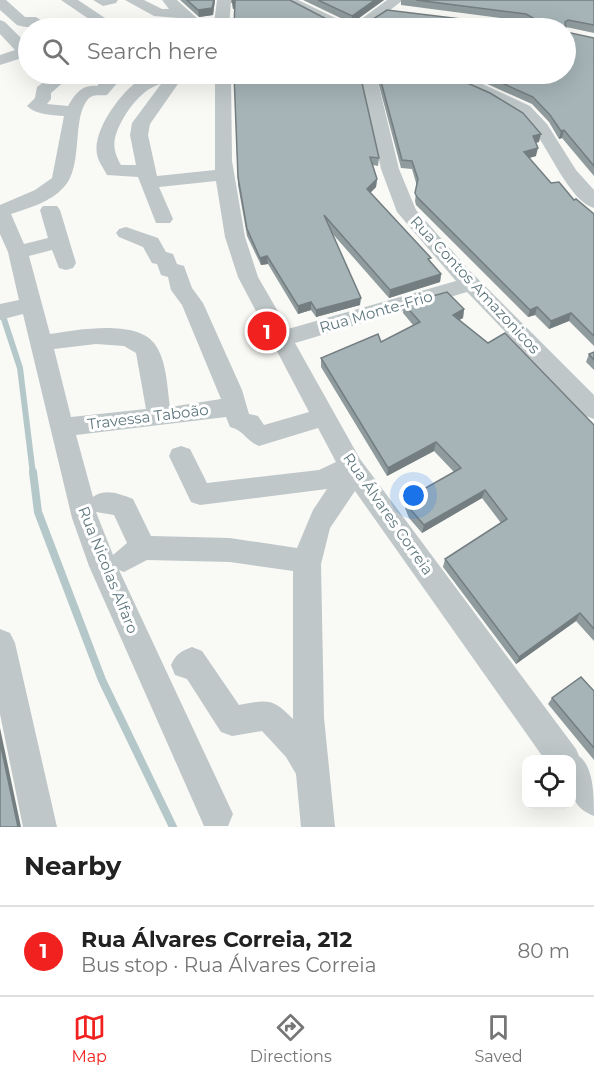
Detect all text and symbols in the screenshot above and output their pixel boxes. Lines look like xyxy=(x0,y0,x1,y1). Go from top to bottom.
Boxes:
search box xyxy=(18,18,576,84)
icon: search xyxy=(39,35,72,68)
text: Search here xyxy=(87,38,218,65)
street label: Rua Contos Amazonicos xyxy=(406,212,544,358)
street label: Rua Monte-Frio xyxy=(317,286,435,337)
pin: 1 xyxy=(248,308,286,354)
street label: Travessa Taboão xyxy=(86,400,209,433)
street label: Rua Álvares Correia xyxy=(339,449,438,578)
your location xyxy=(399,481,428,510)
street label: Rua Nicolas Alfaro xyxy=(74,503,143,636)
map controls xyxy=(522,755,576,809)
button: locate xyxy=(522,755,576,809)
text: Nearby xyxy=(24,850,121,882)
text: Rua Álvares Correia, 212 xyxy=(81,926,352,953)
text: 1 xyxy=(40,939,47,963)
text: 80 m xyxy=(518,939,570,963)
text: Bus stop · Rua Álvares Correia xyxy=(81,953,377,977)
tab: Map xyxy=(71,1011,107,1066)
tab: Directions xyxy=(250,1011,332,1066)
tab: Saved xyxy=(475,1011,523,1066)

